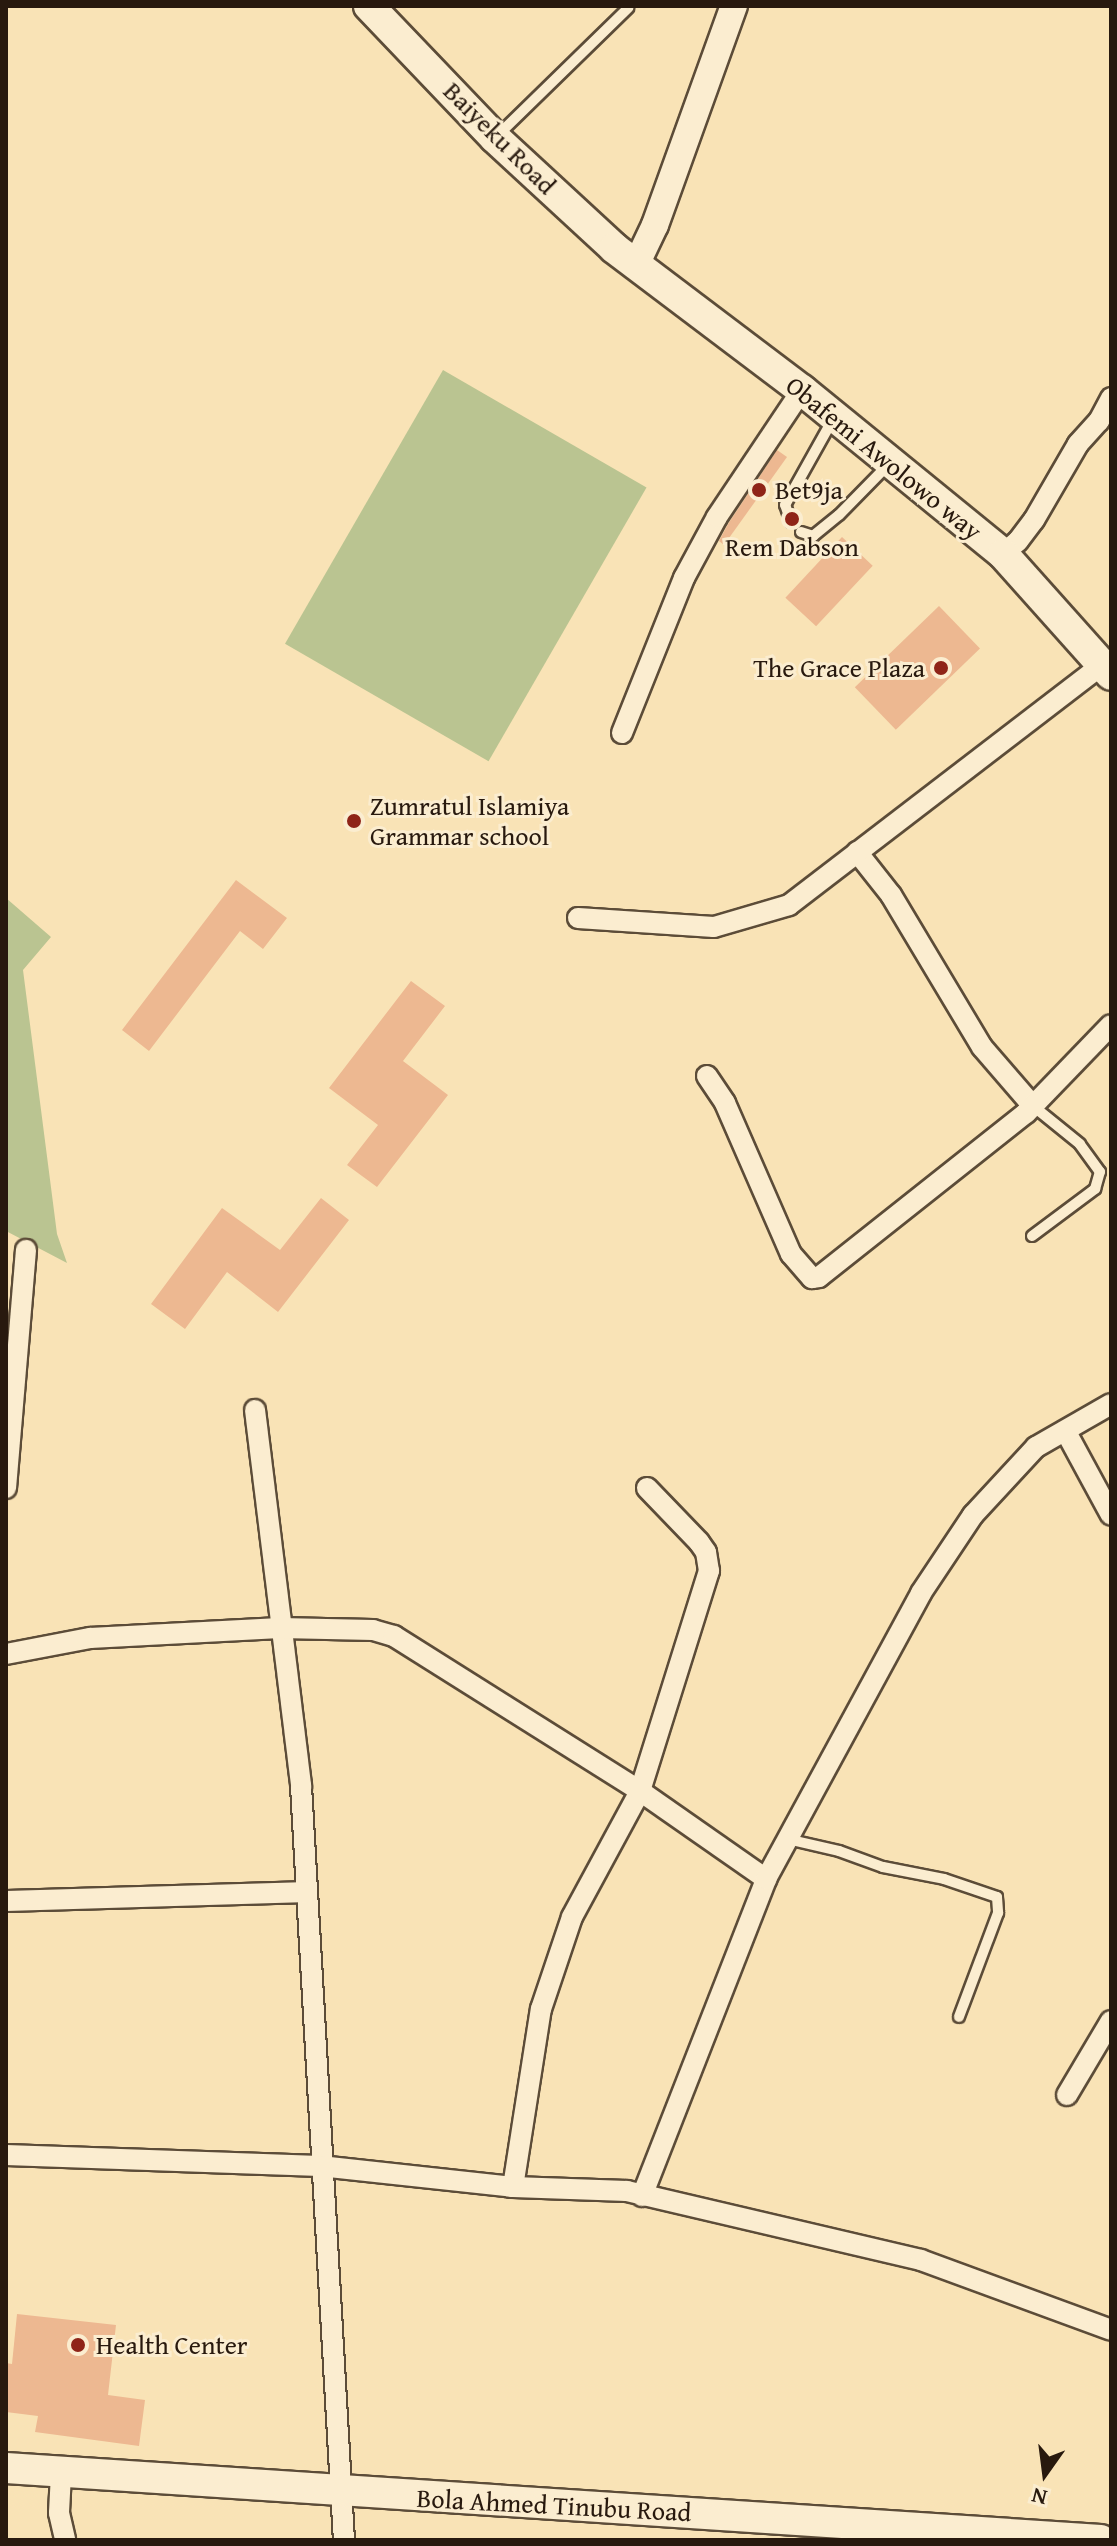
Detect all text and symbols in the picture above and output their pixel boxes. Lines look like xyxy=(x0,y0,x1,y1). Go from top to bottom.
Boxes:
street label: Baiyeku Road xyxy=(437,75,563,201)
street label: Obafemi Awolowo way xyxy=(780,369,988,547)
place label: Bet9ja xyxy=(775,474,843,506)
marker: Bet9ja xyxy=(750,481,768,499)
marker: Rem Dabson xyxy=(783,510,801,528)
place label: Rem Dabson xyxy=(725,531,859,563)
place label: The Grace Plaza xyxy=(753,652,925,684)
marker: The Grace Plaza xyxy=(932,659,950,677)
place label: Zumratul Islamiya Grammar school xyxy=(370,790,569,852)
marker: Zumratul Islamiya Grammar school xyxy=(345,812,363,830)
place label: Health Center xyxy=(96,2329,248,2361)
marker: Health Center xyxy=(67,2334,89,2356)
north arrow xyxy=(1005,2434,1085,2514)
text: N xyxy=(1028,2480,1050,2515)
street label: Bola Ahmed Tinubu Road xyxy=(416,2482,692,2528)

